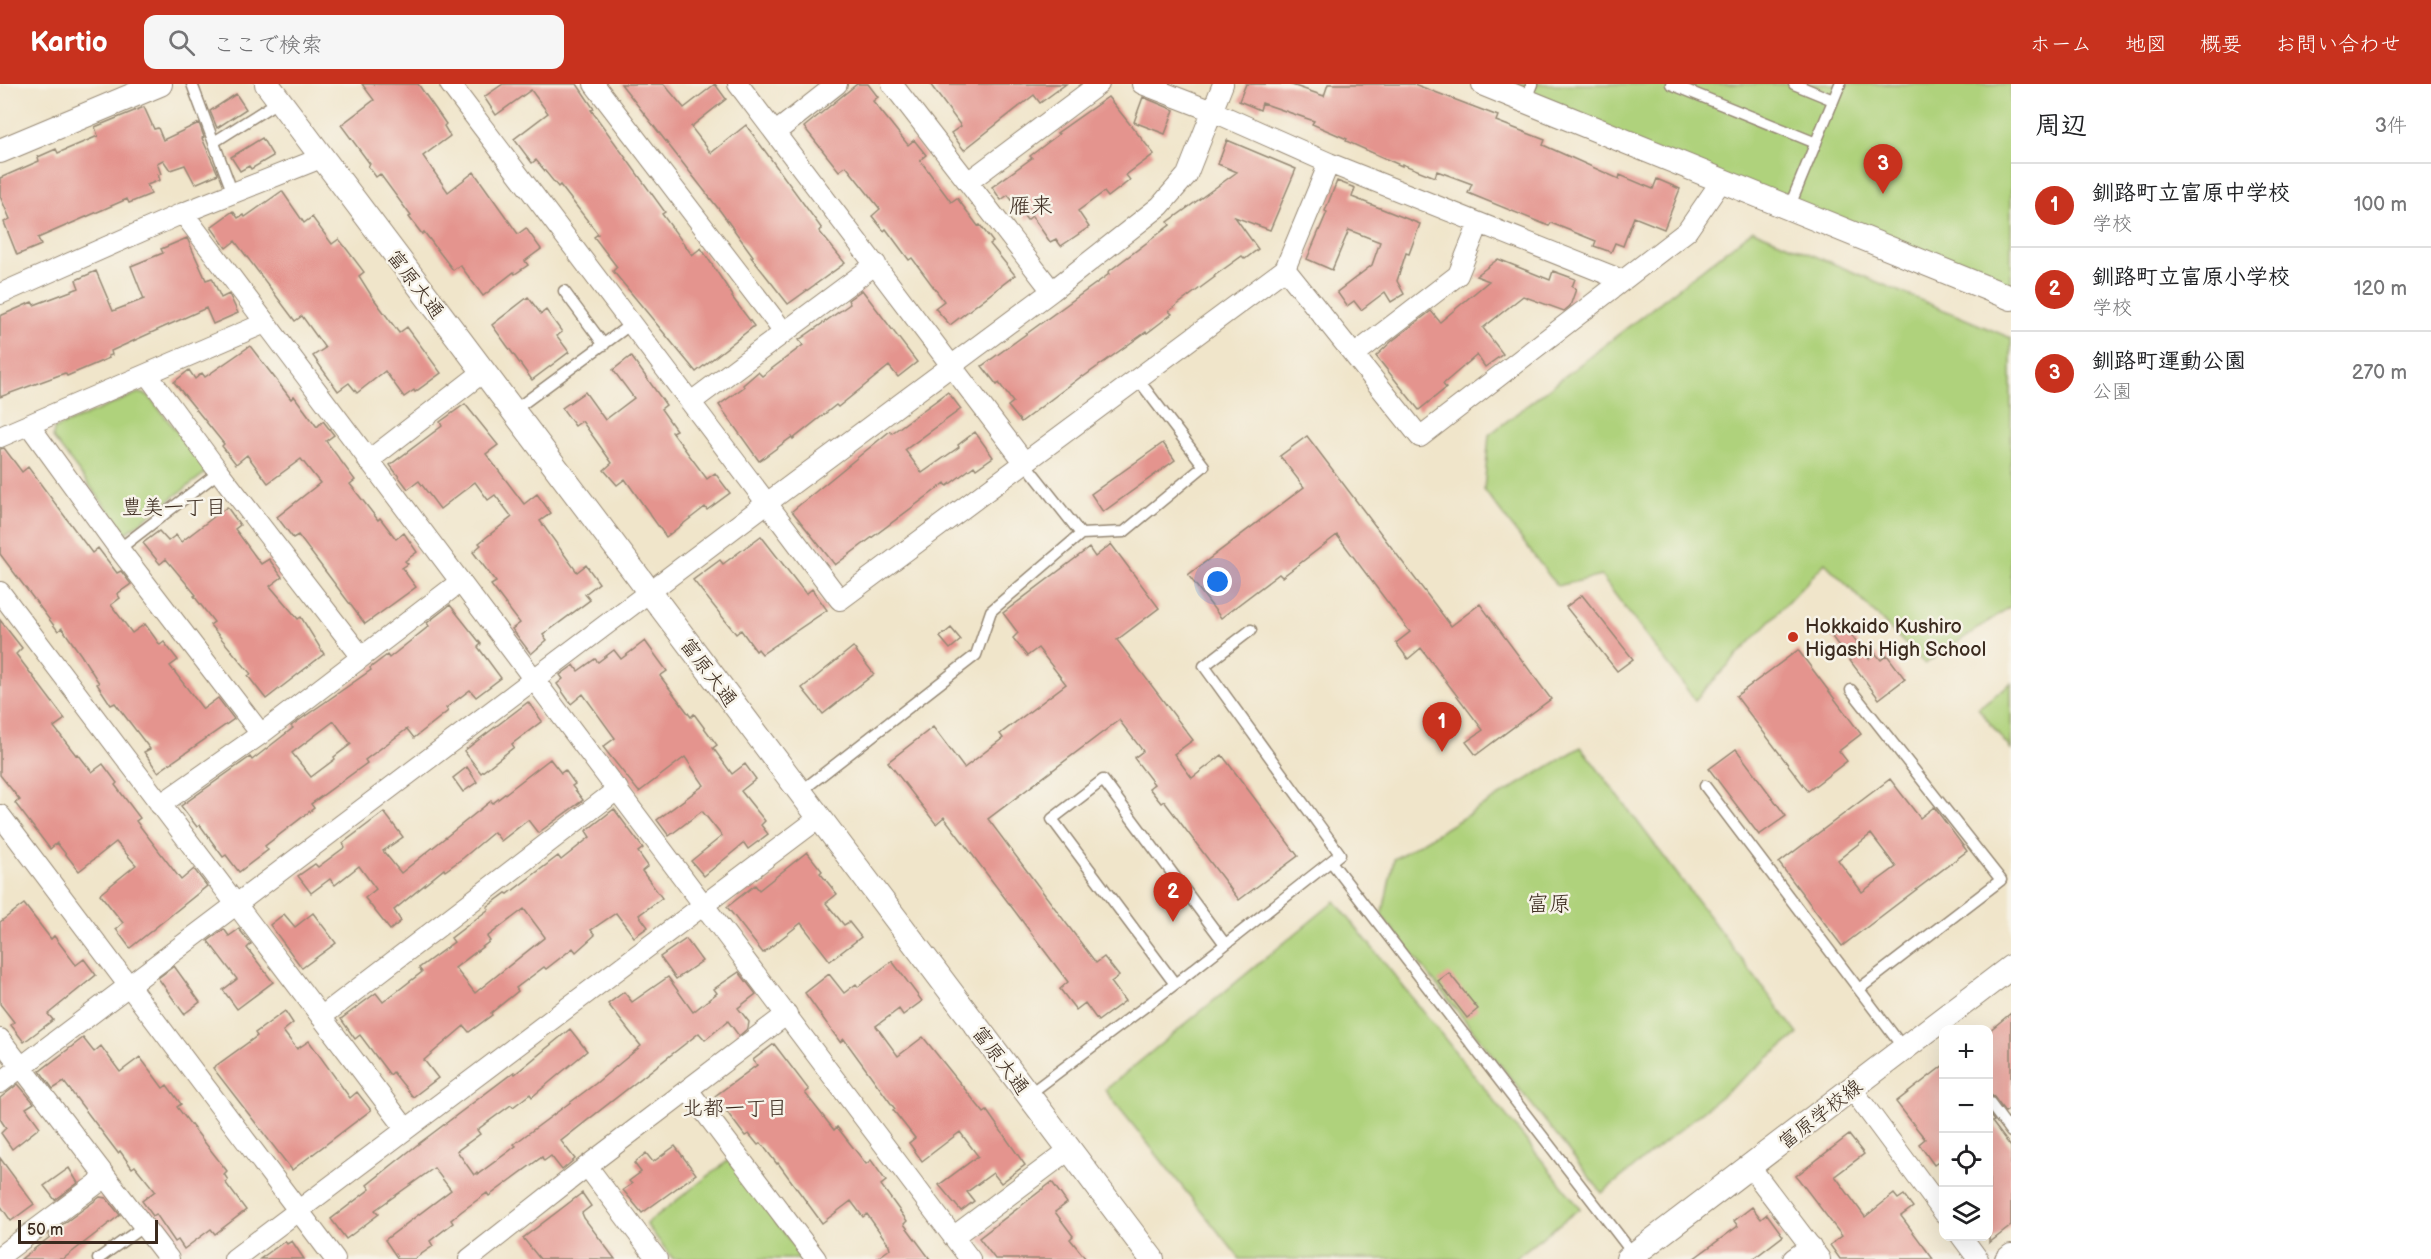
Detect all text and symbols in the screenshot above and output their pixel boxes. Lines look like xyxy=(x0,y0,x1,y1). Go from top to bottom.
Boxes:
search box xyxy=(144,15,564,69)
text: Kartio xyxy=(30,26,108,59)
icon: search xyxy=(165,26,198,59)
text: ここで検索 xyxy=(213,32,323,59)
text: ホーム xyxy=(2030,32,2092,57)
text: 地図 xyxy=(2125,32,2167,57)
text: 概要 xyxy=(2200,32,2242,57)
text: お問い合わせ xyxy=(2275,32,2401,57)
text: 周辺 xyxy=(2035,111,2087,142)
text: 3件 xyxy=(2375,114,2407,138)
pin: 3 xyxy=(1864,144,1902,194)
text: 釧路町立富原中学校 xyxy=(2092,180,2290,207)
district label: 雁来 xyxy=(1009,193,1053,220)
text: 1 xyxy=(2050,193,2059,217)
text: 100 m xyxy=(2354,193,2407,217)
text: 学校 xyxy=(2092,212,2132,236)
street label: 富原大通 xyxy=(382,245,449,324)
text: 釧路町立富原小学校 xyxy=(2092,264,2290,291)
text: 2 xyxy=(2049,277,2060,301)
text: 120 m xyxy=(2354,277,2407,301)
text: 学校 xyxy=(2092,296,2132,320)
text: 釧路町運動公園 xyxy=(2092,348,2246,375)
text: 3 xyxy=(2049,361,2060,385)
text: 270 m xyxy=(2352,361,2407,385)
text: 公園 xyxy=(2092,380,2132,404)
district label: 豊美一丁目 xyxy=(122,495,227,520)
your location xyxy=(1203,567,1232,596)
place label: Hokkaido Kushiro Higashi High School xyxy=(1805,615,1986,662)
marker: Hokkaido Kushiro Higashi High School xyxy=(1786,630,1800,644)
street label: 富原大通 xyxy=(675,633,742,712)
pin: 1 xyxy=(1422,702,1462,752)
pin: 2 xyxy=(1154,872,1192,922)
district label: 富原 xyxy=(1527,891,1571,918)
street label: 富原大通 xyxy=(967,1021,1034,1100)
map controls xyxy=(1939,1025,1993,1241)
button: + xyxy=(1939,1025,1993,1079)
street label: 富原学校線 xyxy=(1774,1075,1867,1155)
button: − xyxy=(1939,1079,1993,1133)
district label: 北都一丁目 xyxy=(683,1096,788,1121)
button: locate xyxy=(1939,1133,1993,1187)
button: layers xyxy=(1939,1187,1993,1241)
scale bar xyxy=(18,1217,158,1244)
text: 50 m xyxy=(27,1221,63,1240)

